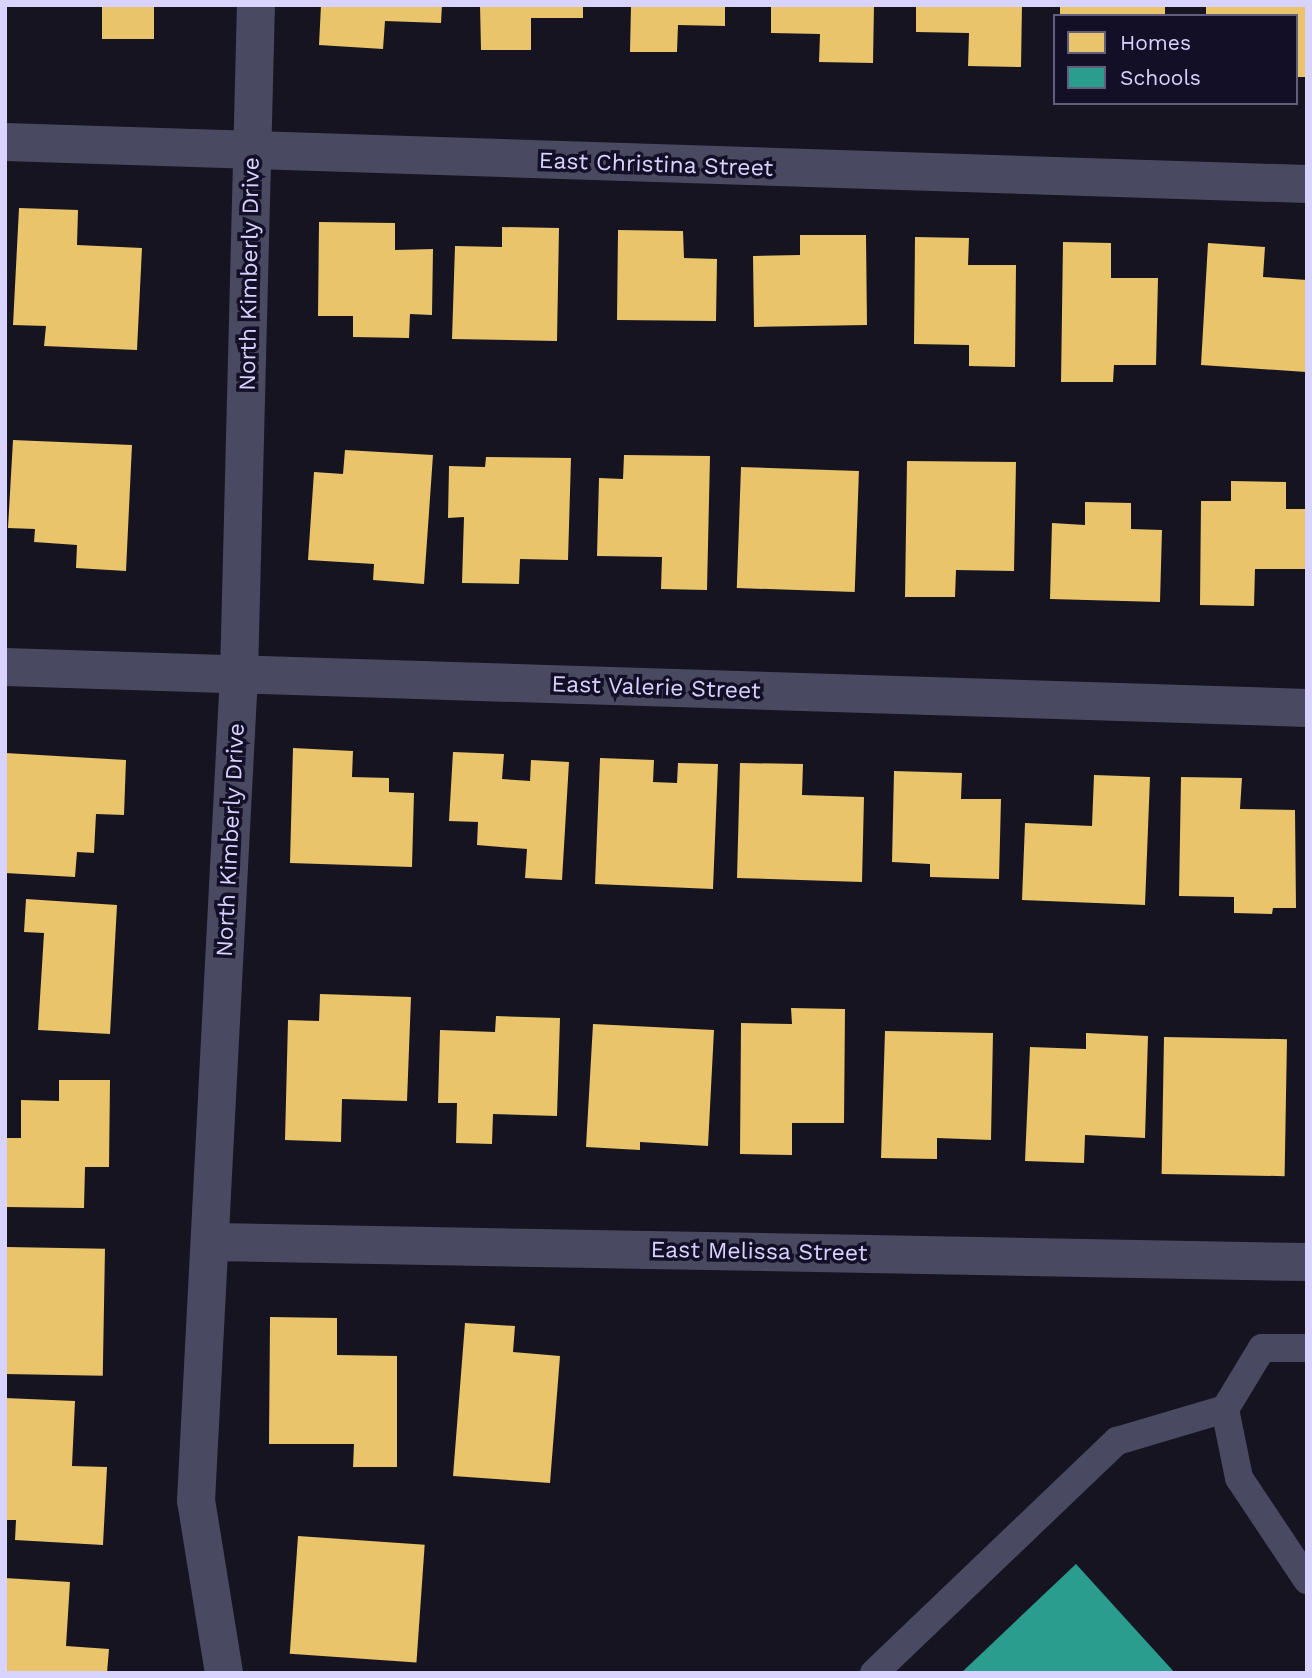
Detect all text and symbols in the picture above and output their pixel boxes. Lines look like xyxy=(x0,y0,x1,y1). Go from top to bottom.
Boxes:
legend xyxy=(1053,14,1298,105)
text: Homes xyxy=(1120,30,1191,55)
text: Schools xyxy=(1120,65,1201,90)
street label: East Christina Street xyxy=(538,147,774,183)
street label: North Kimberly Drive xyxy=(234,157,266,391)
street label: East Valerie Street xyxy=(551,671,761,705)
street label: North Kimberly Drive xyxy=(211,722,251,958)
street label: East Melissa Street xyxy=(650,1236,868,1268)

